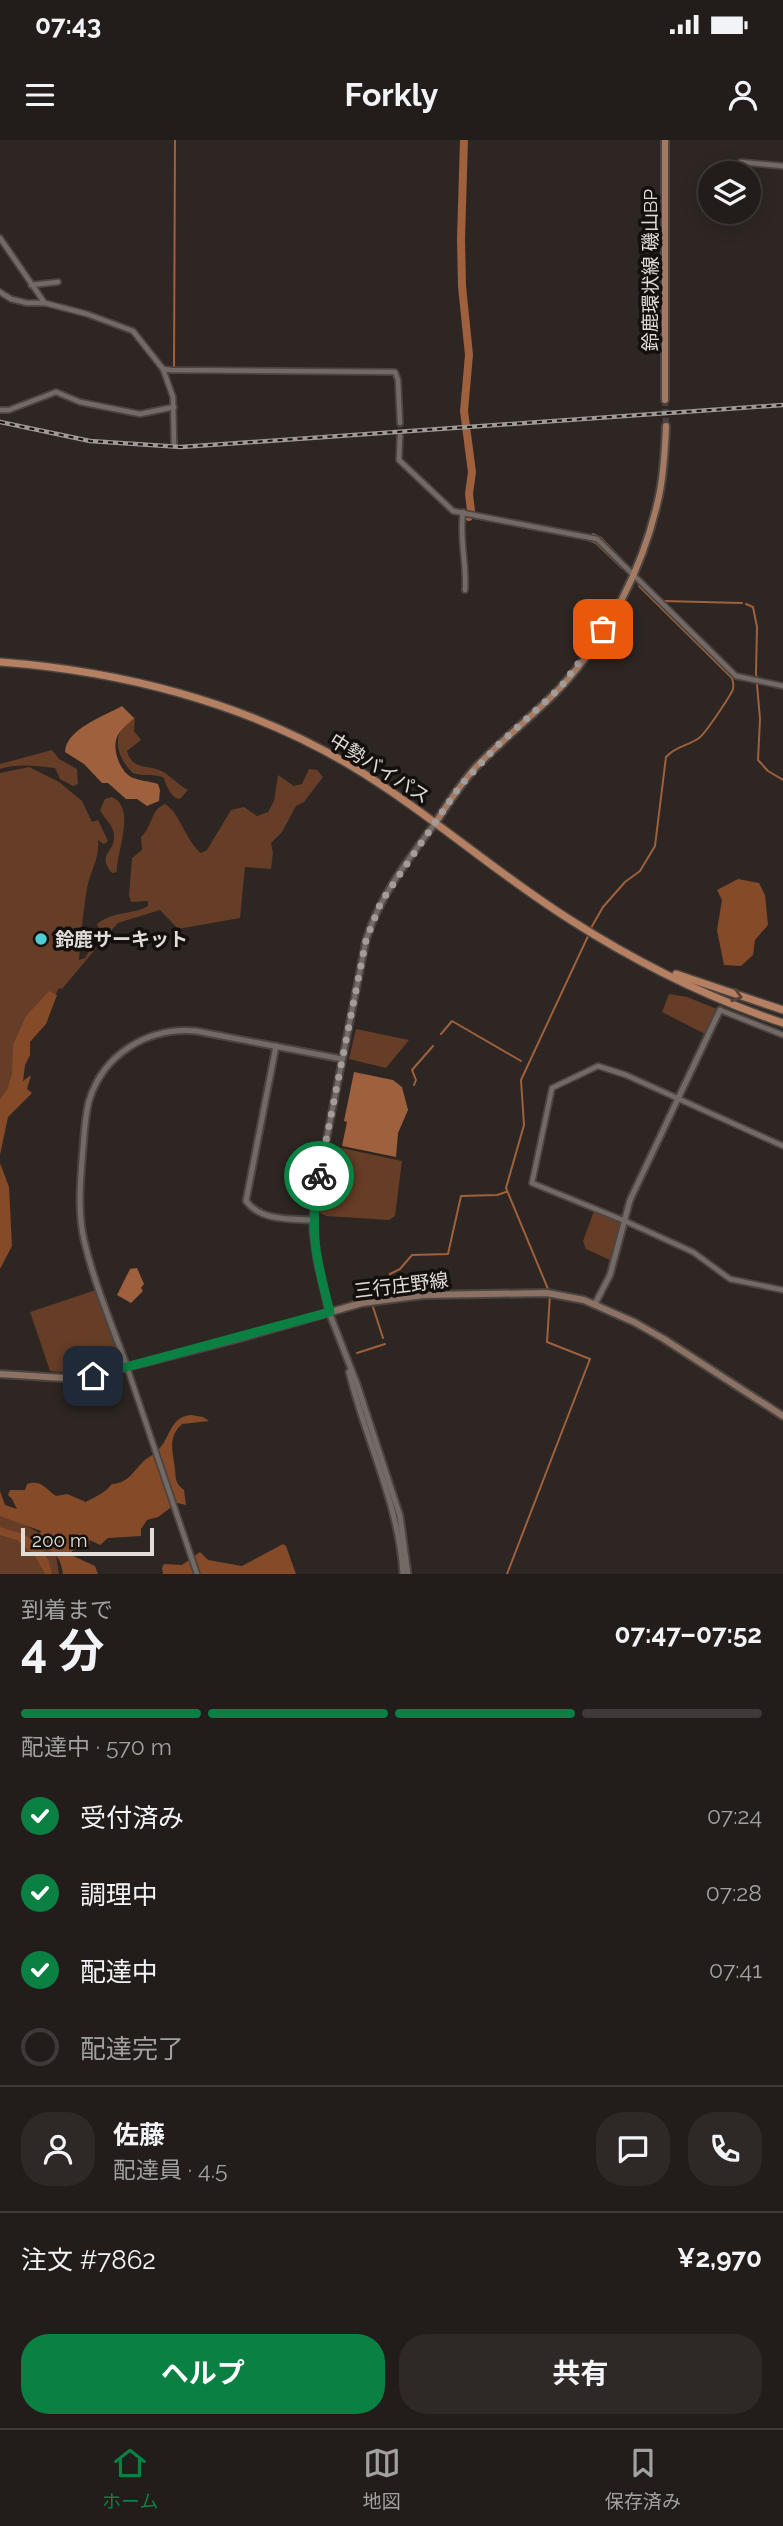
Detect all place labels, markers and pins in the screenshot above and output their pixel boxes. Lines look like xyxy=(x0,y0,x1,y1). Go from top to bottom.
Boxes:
pin xyxy=(573,599,633,659)
place label: 鈴鹿サーキット xyxy=(55,928,188,950)
marker: 鈴鹿サーキット xyxy=(33,931,49,947)
pin xyxy=(63,1346,123,1406)

